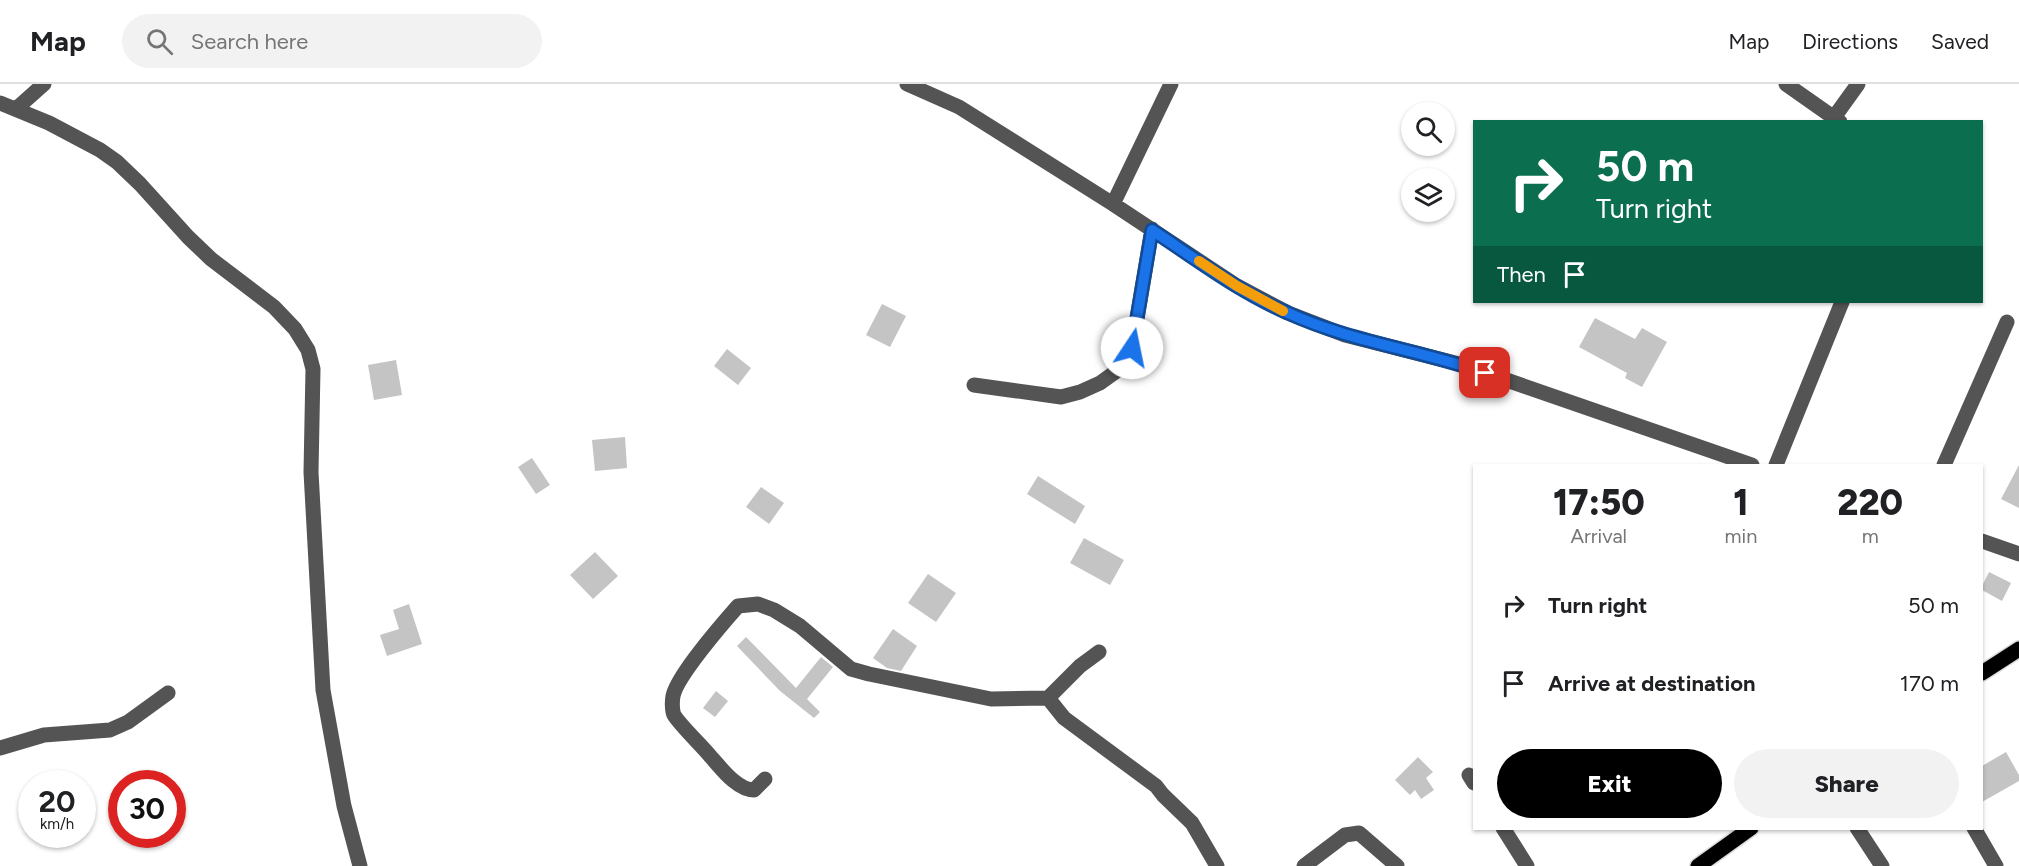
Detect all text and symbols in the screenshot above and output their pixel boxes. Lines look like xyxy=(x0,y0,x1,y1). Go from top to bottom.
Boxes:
search box xyxy=(122,14,542,68)
text: Map xyxy=(30,24,86,58)
icon: search xyxy=(143,25,176,58)
text: Search here xyxy=(191,28,308,55)
text: Map xyxy=(1728,29,1769,54)
text: Directions xyxy=(1802,29,1898,54)
text: Saved xyxy=(1931,29,1989,54)
map controls xyxy=(1401,102,1455,222)
button: search xyxy=(1401,102,1455,156)
text: 50 m xyxy=(1596,141,1694,192)
icon: right xyxy=(1497,144,1575,222)
button: layers xyxy=(1401,168,1455,222)
text: Turn right xyxy=(1596,192,1712,225)
icon: arrive xyxy=(1558,258,1591,291)
text: Then xyxy=(1497,261,1546,288)
position arrow xyxy=(1100,316,1164,380)
pin xyxy=(1459,347,1510,398)
icon: arrive xyxy=(1468,356,1501,389)
text: 17:50 xyxy=(1553,481,1645,524)
text: 1 xyxy=(1733,481,1749,524)
text: 220 xyxy=(1837,481,1903,524)
text: Arrival xyxy=(1571,524,1627,548)
text: min xyxy=(1725,524,1757,548)
text: m xyxy=(1862,524,1879,548)
icon: right xyxy=(1497,589,1530,622)
text: Turn right xyxy=(1548,592,1647,619)
text: 50 m xyxy=(1908,592,1959,619)
icon: arrive xyxy=(1497,667,1530,700)
text: Arrive at destination xyxy=(1548,670,1756,697)
text: 170 m xyxy=(1900,670,1959,697)
button: Exit xyxy=(1497,749,1722,818)
button: Share xyxy=(1734,749,1959,818)
speed limit sign: 30 xyxy=(108,770,186,848)
text: 20 xyxy=(39,783,75,820)
text: km/h xyxy=(40,815,74,833)

